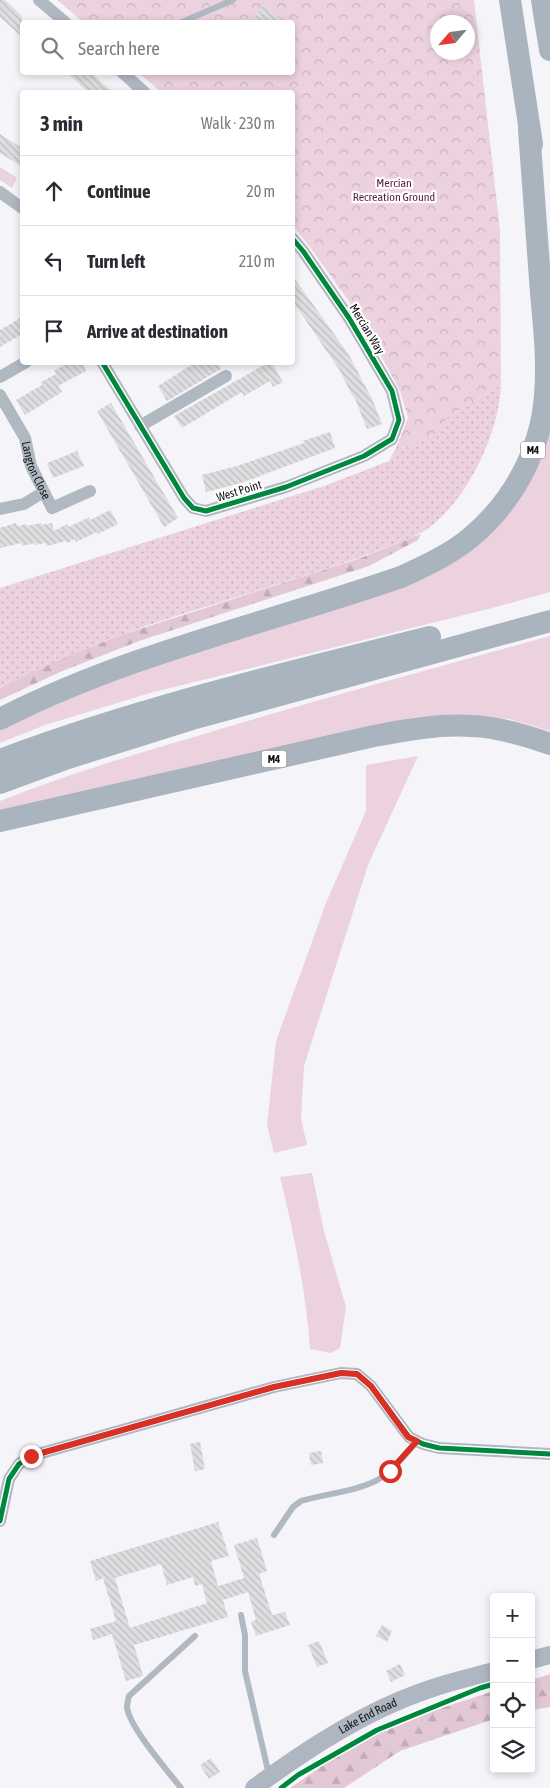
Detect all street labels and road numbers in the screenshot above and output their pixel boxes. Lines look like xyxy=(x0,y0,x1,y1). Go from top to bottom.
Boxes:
street label: Mercian Way xyxy=(347,301,387,357)
street label: Langton Close xyxy=(19,440,54,502)
road number: M4 xyxy=(520,442,546,458)
street label: West Point xyxy=(215,477,264,505)
road number: M4 xyxy=(262,751,286,768)
street label: Lake End Road xyxy=(336,1695,399,1737)

